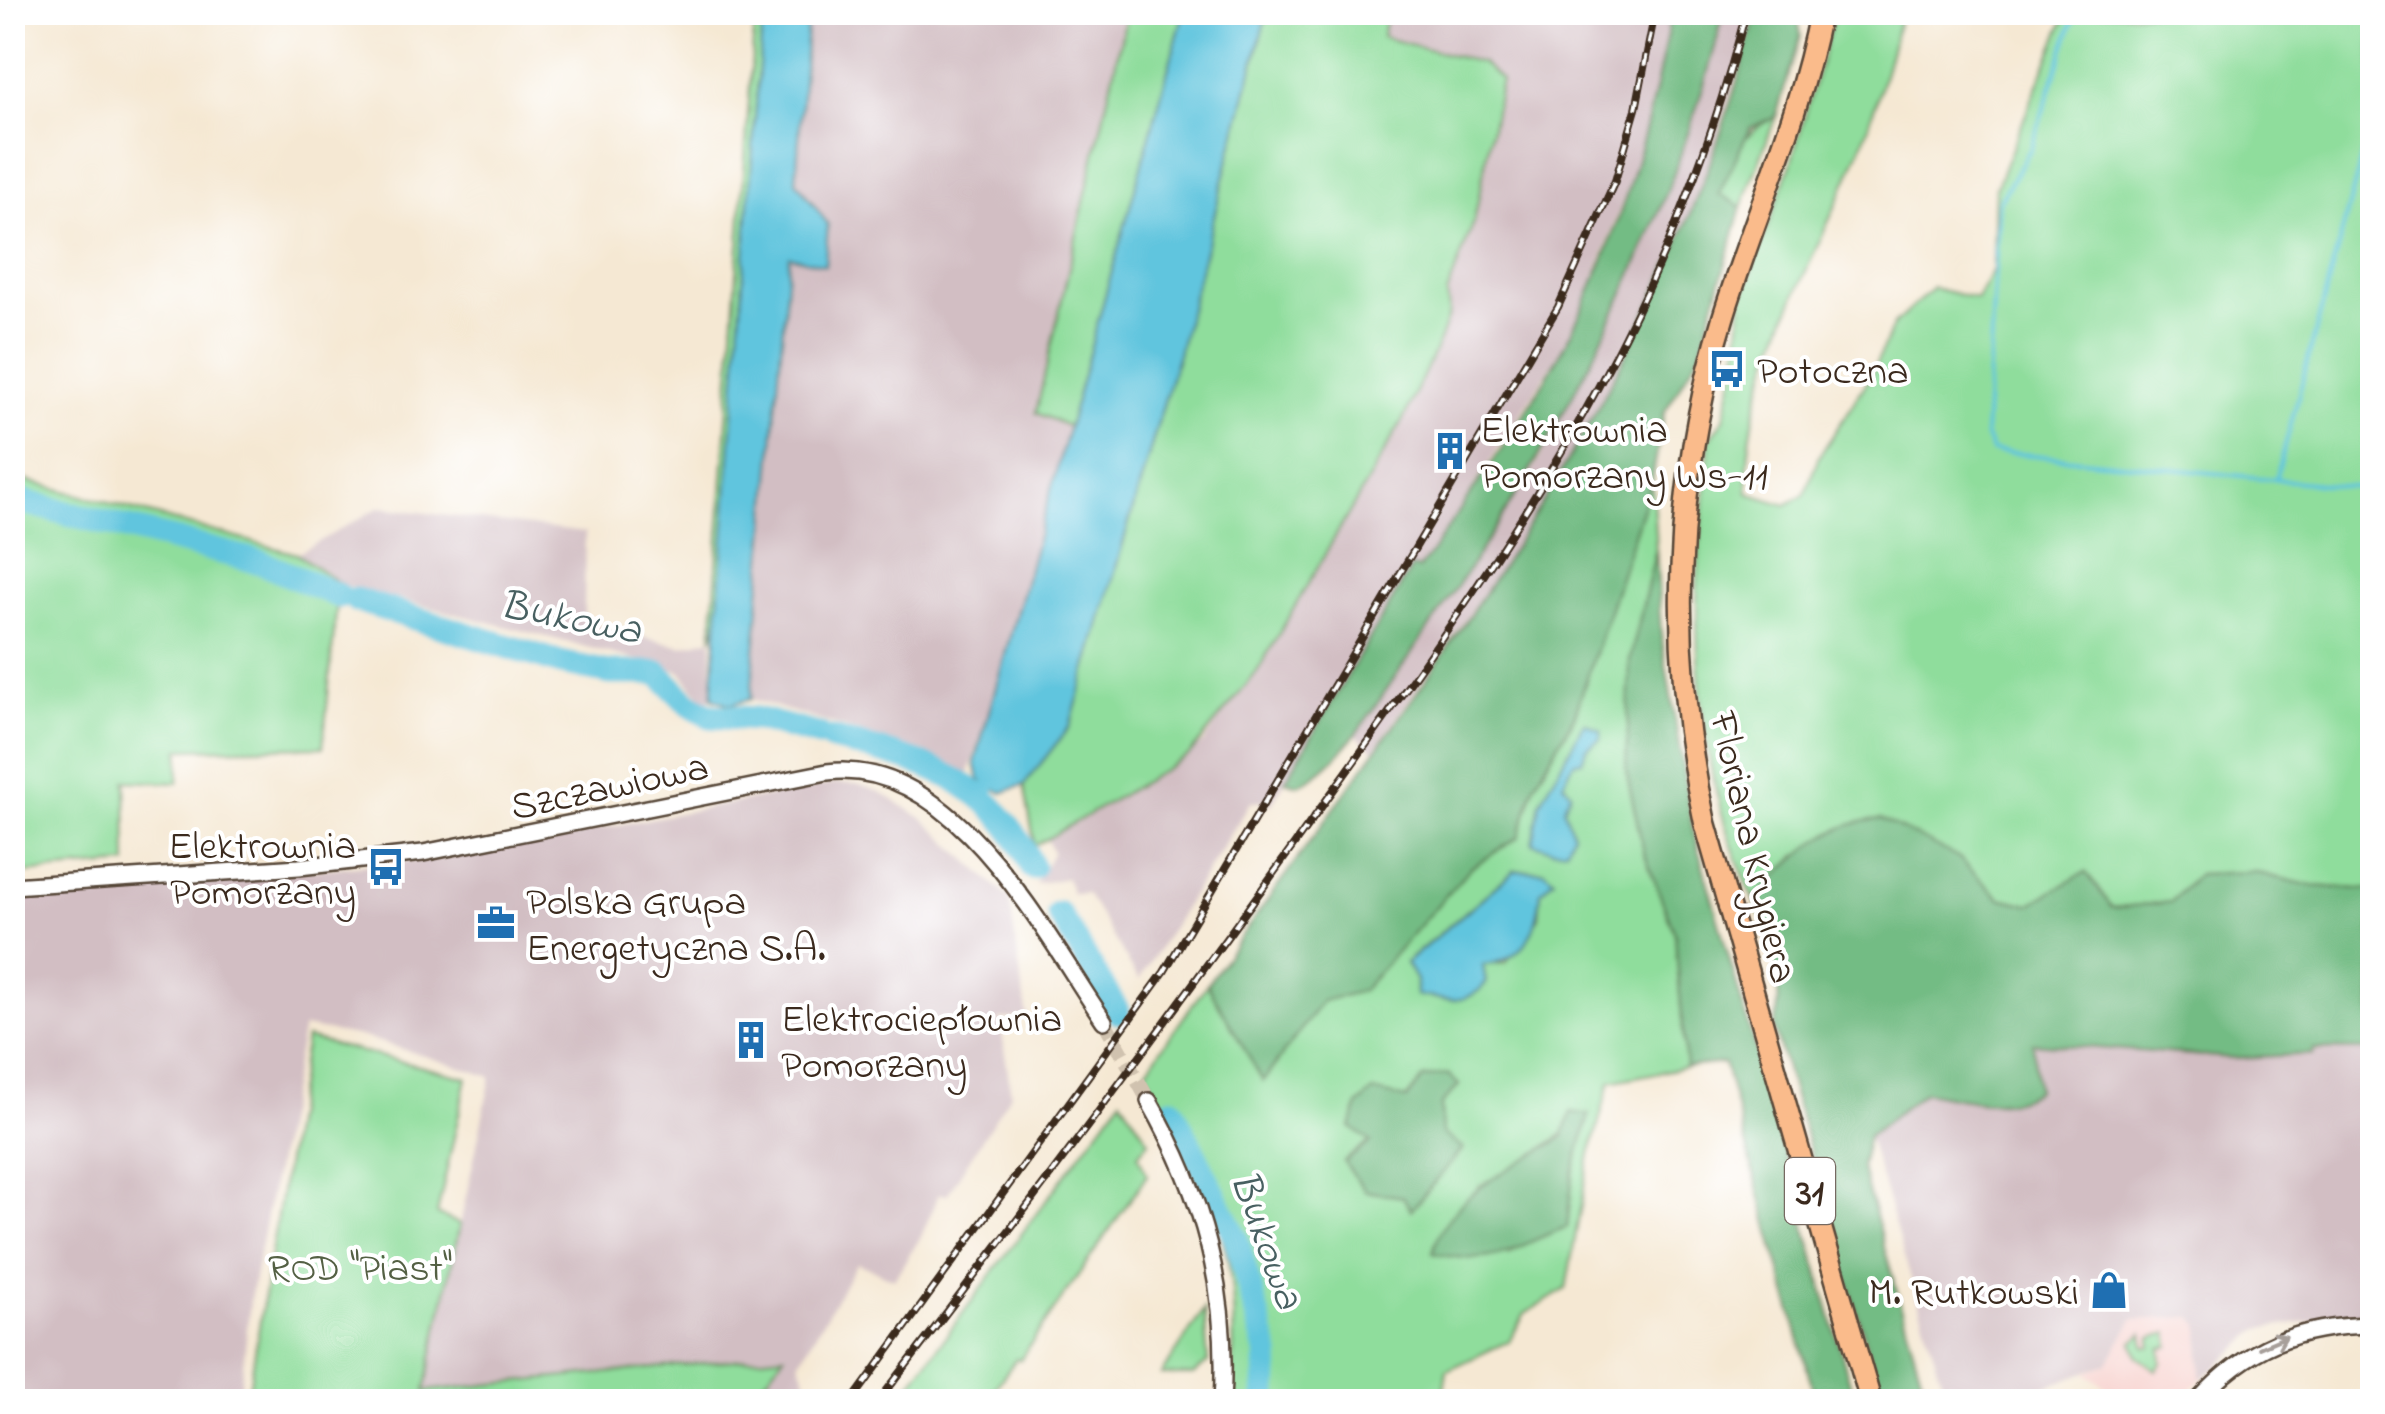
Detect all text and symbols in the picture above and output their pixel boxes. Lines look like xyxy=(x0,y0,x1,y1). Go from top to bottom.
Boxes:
place label: Potoczna xyxy=(1757,344,1909,403)
bus stop icon: Potoczna xyxy=(1706,348,1748,390)
place label: Elektrownia Pomorzany Ws-11 xyxy=(1480,403,1768,508)
building icon: Elektrownia Pomorzany Ws-11 xyxy=(1429,430,1471,472)
water label: Bukowa xyxy=(494,576,647,663)
street label: Floriana Krygiera xyxy=(1690,705,1811,990)
street label: Szczawiowa xyxy=(506,740,714,839)
place label: Elektrownia Pomorzany xyxy=(168,819,356,924)
bus stop icon: Elektrownia Pomorzany xyxy=(365,846,407,888)
place label: Polska Grupa Energetyczna S.A. xyxy=(526,875,826,980)
office icon: Polska Grupa Energetyczna S.A. xyxy=(475,902,517,944)
place label: Elektrociepłownia Pomorzany xyxy=(781,992,1062,1097)
building icon: Elektrociepłownia Pomorzany xyxy=(730,1019,772,1061)
road number: 31 xyxy=(1785,1158,1835,1224)
water label: Bukowa xyxy=(1212,1163,1318,1319)
park label: ROD "Piast" xyxy=(268,1241,452,1300)
place label: M. Rutkowski xyxy=(1869,1265,2079,1324)
shop icon: M. Rutkowski xyxy=(2088,1269,2130,1311)
one-way arrow xyxy=(2257,1332,2288,1350)

